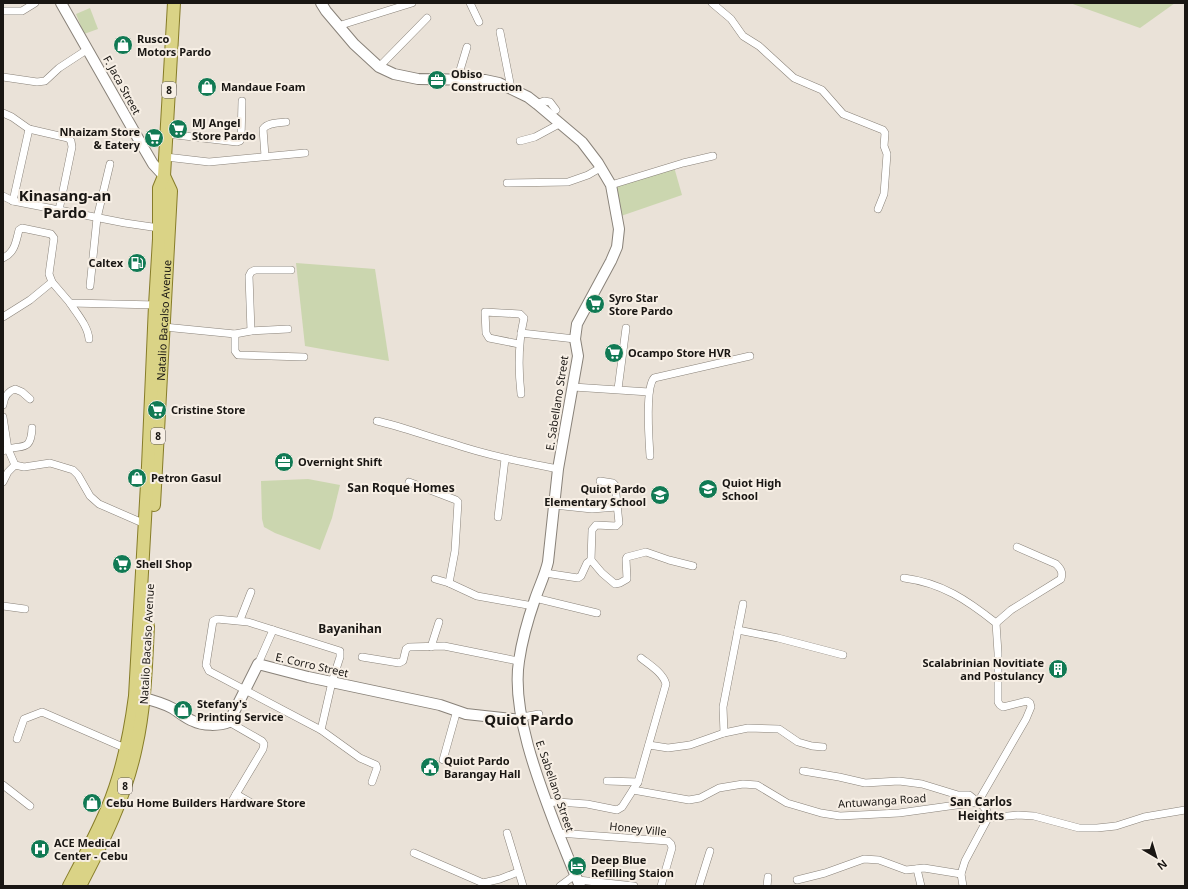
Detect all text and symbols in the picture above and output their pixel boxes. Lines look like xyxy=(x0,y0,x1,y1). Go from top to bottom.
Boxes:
place label: Rusco Motors Pardo xyxy=(137,31,211,59)
shop icon: Rusco Motors Pardo xyxy=(112,34,134,56)
street label: F. Jaca Street xyxy=(100,53,145,117)
place label: Obiso Construction xyxy=(451,66,522,94)
office icon: Obiso Construction xyxy=(426,69,448,91)
shop icon: Mandaue Foam xyxy=(196,76,218,98)
place label: Mandaue Foam xyxy=(221,79,305,94)
road number: 8 xyxy=(162,82,176,98)
place label: MJ Angel Store Pardo xyxy=(192,115,256,143)
supermarket icon: MJ Angel Store Pardo xyxy=(167,118,189,140)
place label: Nhaizam Store & Eatery xyxy=(59,124,141,152)
supermarket icon: Nhaizam Store & Eatery xyxy=(143,127,165,149)
district label: Kinasang-an Pardo xyxy=(19,185,111,222)
fuel station icon: Caltex xyxy=(126,252,148,274)
place label: Caltex xyxy=(89,255,124,270)
street label: Natalio Bacalso Avenue xyxy=(153,259,174,381)
place label: Syro Star Store Pardo xyxy=(609,290,673,318)
supermarket icon: Syro Star Store Pardo xyxy=(584,293,606,315)
supermarket icon: Ocampo Store HVR xyxy=(603,342,625,364)
place label: Ocampo Store HVR xyxy=(628,345,732,360)
street label: E. Sabellano Street xyxy=(542,354,571,451)
supermarket icon: Cristine Store xyxy=(146,399,168,421)
place label: Cristine Store xyxy=(171,402,246,417)
road number: 8 xyxy=(151,428,165,444)
office icon: Overnight Shift xyxy=(273,451,295,473)
place label: Overnight Shift xyxy=(298,454,382,469)
shop icon: Petron Gasul xyxy=(126,467,148,489)
place label: Petron Gasul xyxy=(151,470,221,485)
place label: Quiot High School xyxy=(722,475,781,503)
school or university icon: Quiot High School xyxy=(697,478,719,500)
district label: San Roque Homes xyxy=(347,479,455,496)
place label: Quiot Pardo Elementary School xyxy=(544,481,646,509)
school or university icon: Quiot Pardo Elementary School xyxy=(649,484,671,506)
supermarket icon: Shell Shop xyxy=(111,553,133,575)
place label: Shell Shop xyxy=(136,556,192,571)
street label: Natalio Bacalso Avenue xyxy=(136,583,157,705)
district label: Bayanihan xyxy=(318,620,382,637)
street label: E. Corro Street xyxy=(274,649,350,680)
place label: Scalabrinian Novitiate and Postulancy xyxy=(922,655,1045,683)
building icon: Scalabrinian Novitiate and Postulancy xyxy=(1047,658,1069,680)
place label: Stefany's Printing Service xyxy=(197,696,284,724)
shop icon: Stefany's Printing Service xyxy=(172,699,194,721)
district label: Quiot Pardo xyxy=(484,709,574,729)
street label: E. Sabellano Street xyxy=(533,738,578,834)
place label: Quiot Pardo Barangay Hall xyxy=(444,753,521,781)
public building icon: Quiot Pardo Barangay Hall xyxy=(419,756,441,778)
road number: 8 xyxy=(118,778,132,794)
street label: Antuwanga Road xyxy=(837,790,927,811)
shop icon: Cebu Home Builders Hardware Store xyxy=(81,792,103,814)
district label: San Carlos Heights xyxy=(950,793,1012,824)
place label: Cebu Home Builders Hardware Store xyxy=(106,795,306,810)
street label: Honey Ville xyxy=(609,818,667,839)
place label: ACE Medical Center - Cebu xyxy=(54,835,128,863)
north arrow xyxy=(1136,837,1176,877)
hospital icon: ACE Medical Center - Cebu xyxy=(29,838,51,860)
place label: Deep Blue Refilling Staion xyxy=(591,852,674,880)
hotel icon: Deep Blue Refilling Staion xyxy=(566,855,588,877)
text: N xyxy=(1154,857,1171,874)

